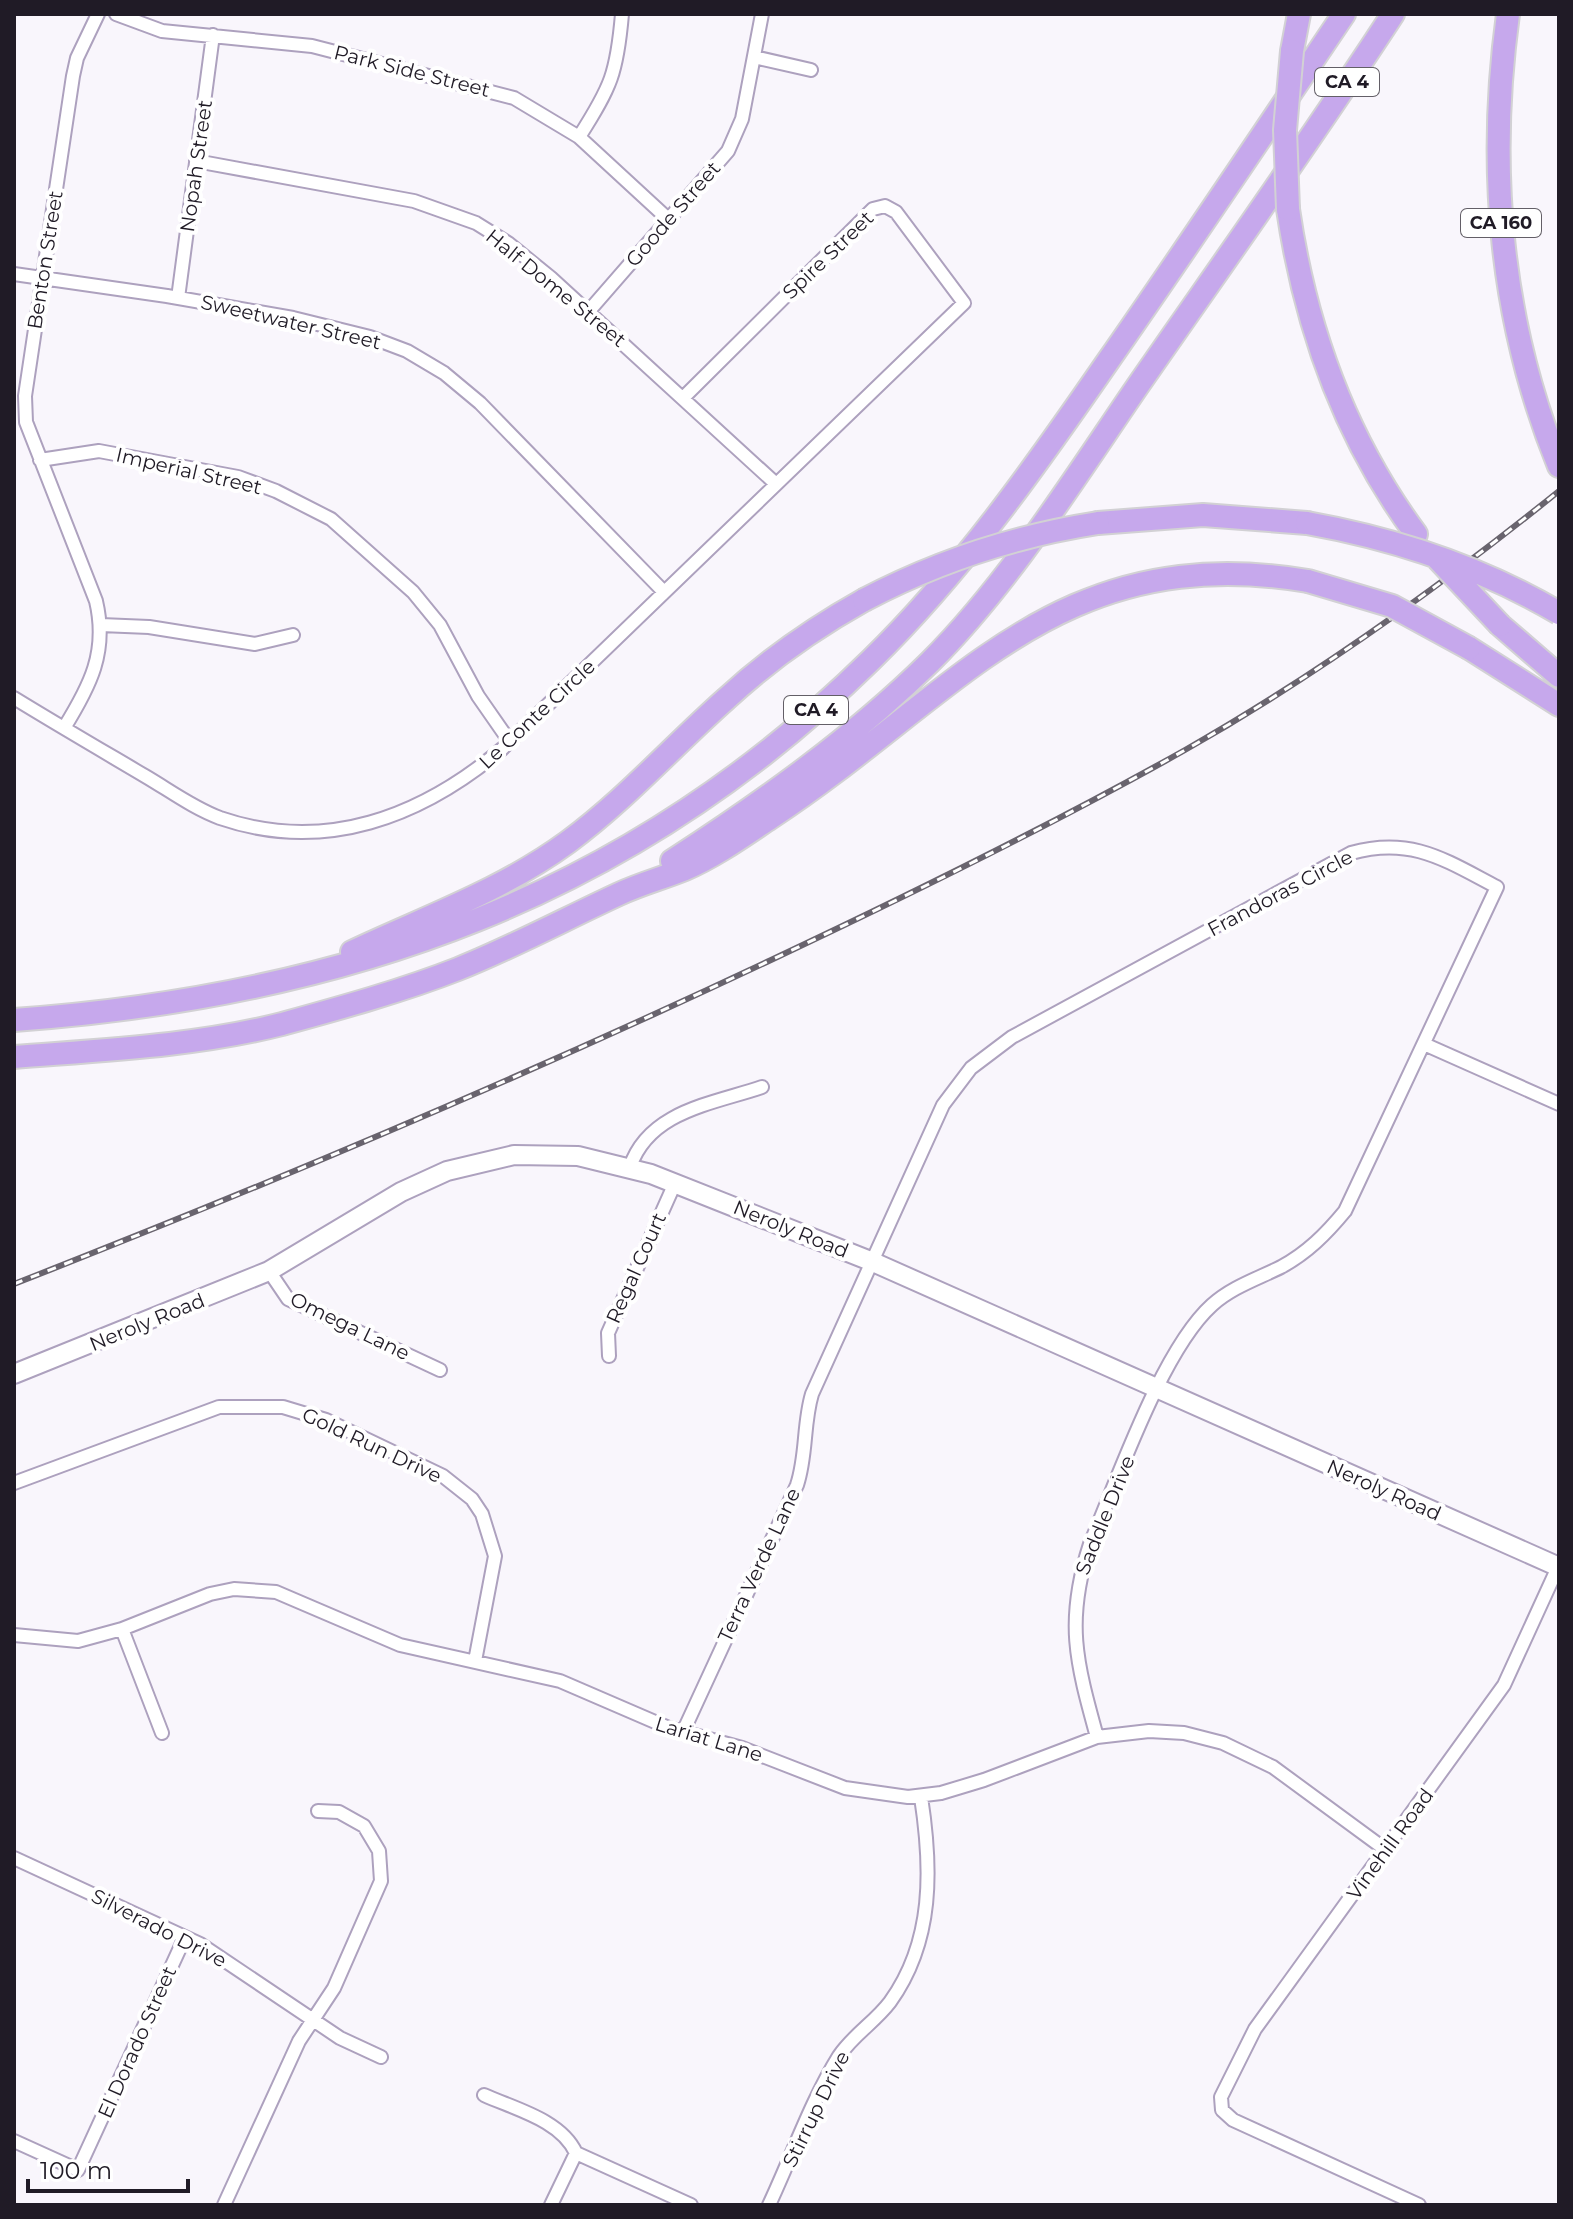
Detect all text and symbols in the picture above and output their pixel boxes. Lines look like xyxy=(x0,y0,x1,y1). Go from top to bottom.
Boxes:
street label: Park Side Street xyxy=(331,40,493,102)
road number: CA 4 xyxy=(1315,68,1379,96)
street label: Nopah Street xyxy=(175,98,217,234)
street label: Goode Street xyxy=(621,156,725,272)
street label: Benton Street xyxy=(22,189,68,331)
street label: Spire Street xyxy=(778,206,878,304)
road number: CA 160 xyxy=(1461,209,1541,237)
street label: Half Dome Street xyxy=(481,224,631,352)
street label: Sweetwater Street xyxy=(199,290,383,354)
street label: Imperial Street xyxy=(114,443,264,499)
street label: Le Conte Circle xyxy=(474,654,600,774)
road number: CA 4 xyxy=(784,696,848,724)
street label: Frandoras Circle xyxy=(1203,845,1357,941)
street label: Neroly Road xyxy=(730,1195,852,1263)
street label: Regal Court xyxy=(601,1209,671,1327)
street label: Omega Lane xyxy=(286,1287,414,1365)
street label: Neroly Road xyxy=(86,1288,208,1356)
street label: Gold Run Drive xyxy=(298,1402,446,1488)
street label: Saddle Drive xyxy=(1070,1452,1140,1578)
street label: Neroly Road xyxy=(1323,1454,1445,1526)
street label: Terra Verde Lane xyxy=(713,1484,805,1646)
street label: Lariat Lane xyxy=(652,1711,766,1767)
street label: Vinehill Road xyxy=(1342,1784,1438,1904)
street label: Silverado Drive xyxy=(87,1884,231,1972)
street label: El Dorado Street xyxy=(93,1962,181,2122)
street label: Stirrup Drive xyxy=(778,2047,854,2171)
scale bar xyxy=(28,2143,188,2193)
text: 100 m xyxy=(40,2156,112,2185)

